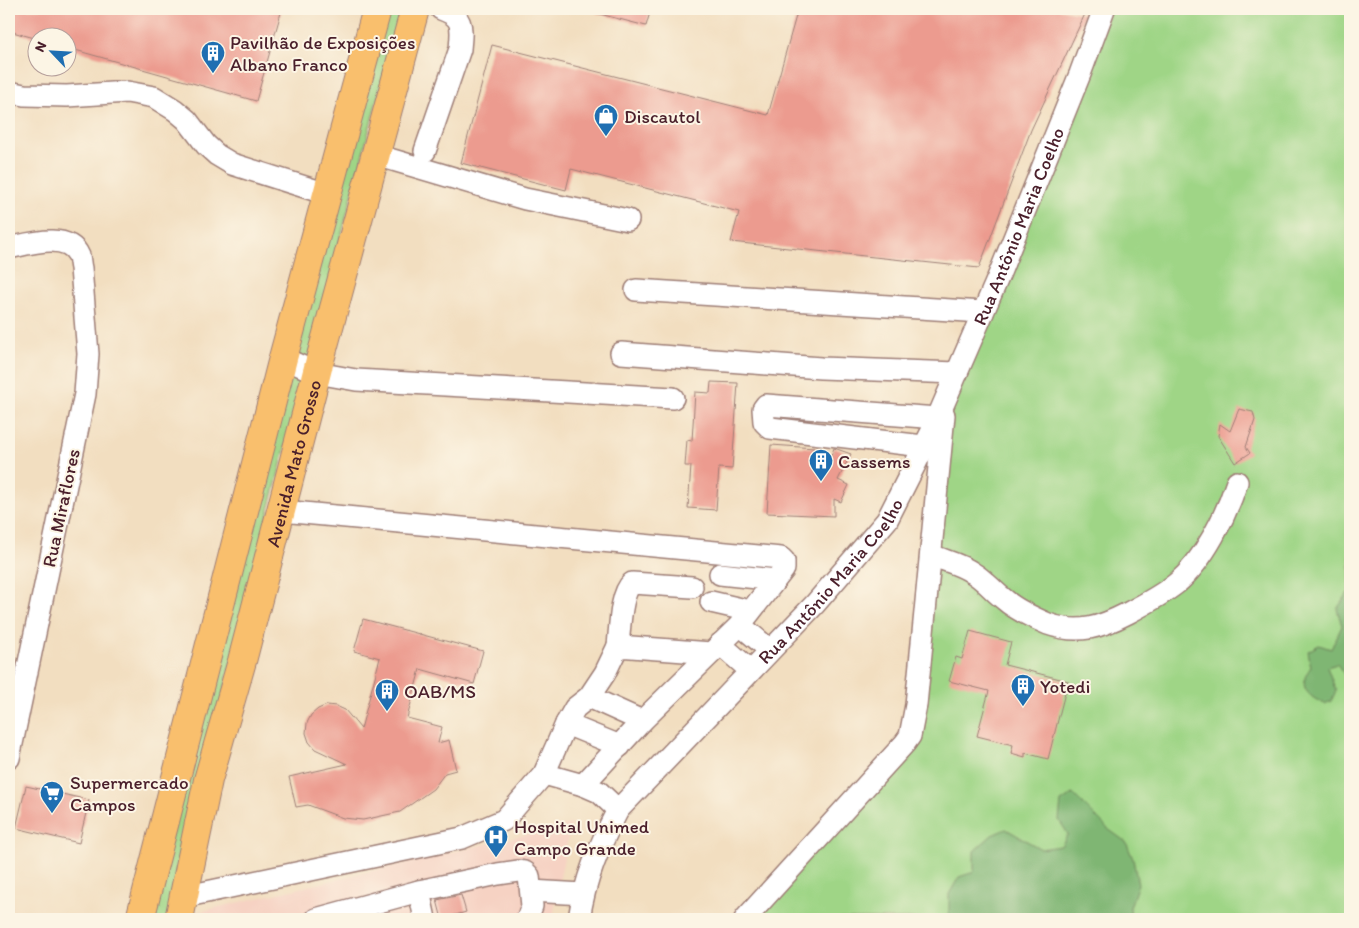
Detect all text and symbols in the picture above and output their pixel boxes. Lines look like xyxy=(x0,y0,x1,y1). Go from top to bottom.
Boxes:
north arrow xyxy=(28,28,78,78)
place label: Pavilhão de Exposições Albano Franco xyxy=(230,31,415,76)
text: N xyxy=(31,39,50,55)
building icon: Pavilhão de Exposições Albano Franco xyxy=(200,40,226,74)
shop icon: Discautol xyxy=(593,103,619,137)
place label: Discautol xyxy=(624,105,701,128)
street label: Rua Antônio Maria Coelho xyxy=(967,124,1069,329)
street label: Avenida Mato Grosso xyxy=(261,377,326,549)
street label: Rua Miraflores xyxy=(37,447,85,569)
building icon: Cassems xyxy=(808,448,834,482)
place label: Cassems xyxy=(838,450,911,473)
street label: Rua Antônio Maria Coelho xyxy=(753,494,908,668)
building icon: Yotedi xyxy=(1010,673,1036,707)
place label: Yotedi xyxy=(1040,675,1090,698)
building icon: OAB/MS xyxy=(374,678,400,712)
place label: OAB/MS xyxy=(404,680,476,703)
place label: Supermercado Campos xyxy=(70,771,189,816)
supermarket icon: Supermercado Campos xyxy=(39,780,65,814)
place label: Hospital Unimed Campo Grande xyxy=(514,815,650,860)
hospital icon: Hospital Unimed Campo Grande xyxy=(483,824,509,858)

